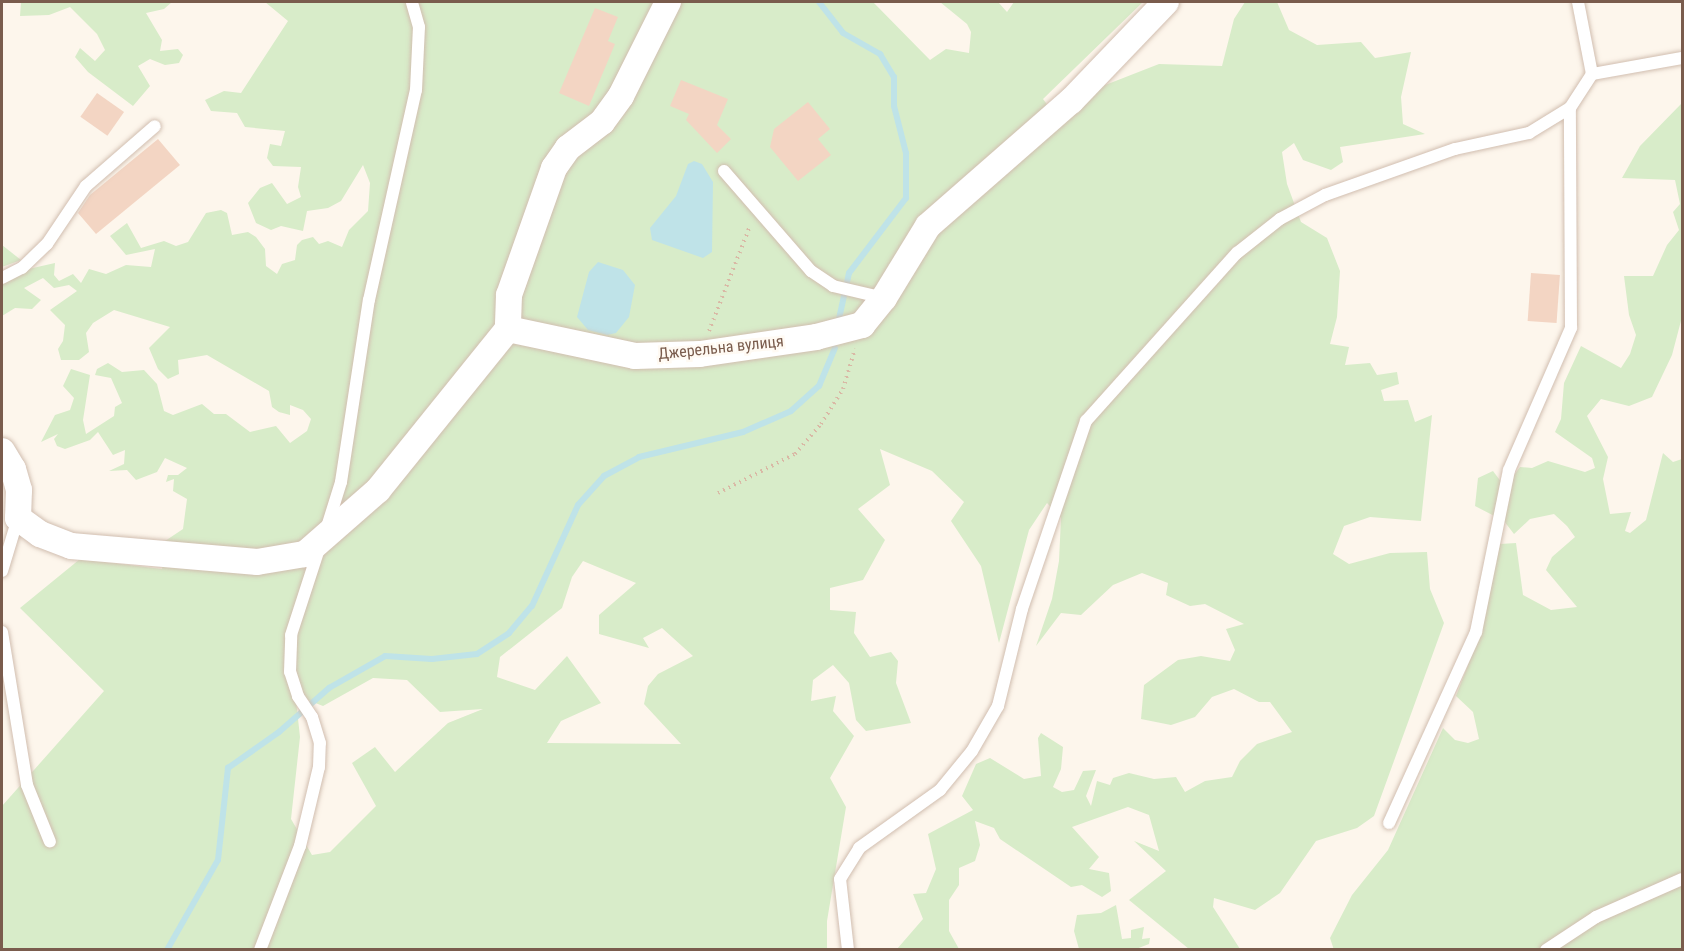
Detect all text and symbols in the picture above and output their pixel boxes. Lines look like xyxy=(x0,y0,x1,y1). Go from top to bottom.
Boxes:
street label: Джерельна вулиця xyxy=(657,332,785,364)

